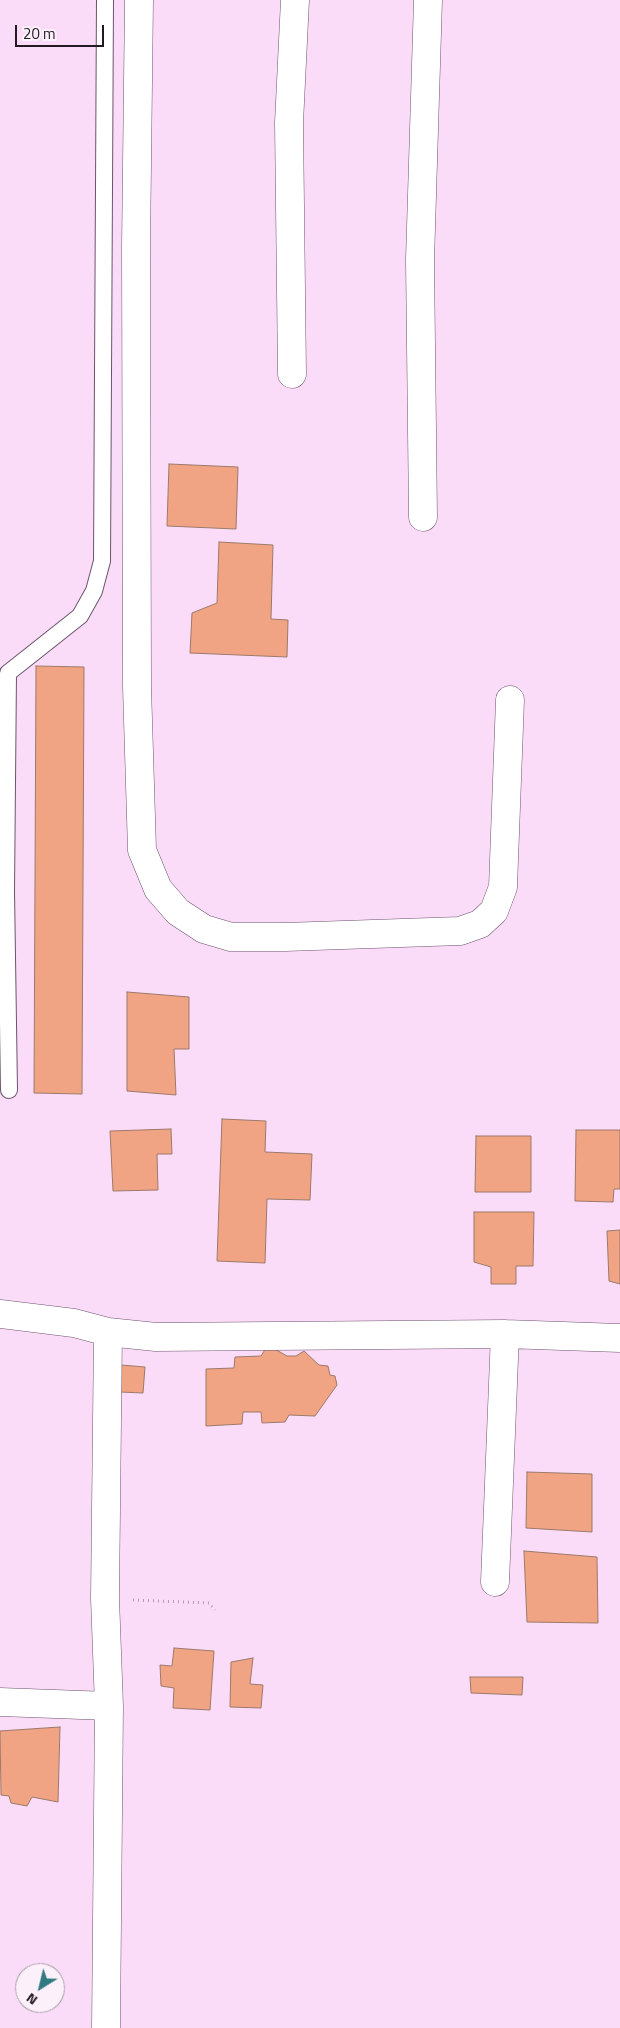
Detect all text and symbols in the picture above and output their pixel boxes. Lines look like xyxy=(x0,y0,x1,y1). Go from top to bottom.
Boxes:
scale bar xyxy=(18,15,106,47)
text: 20 m xyxy=(23,22,56,45)
north arrow xyxy=(15,1963,65,2013)
text: N xyxy=(21,1988,42,2011)

